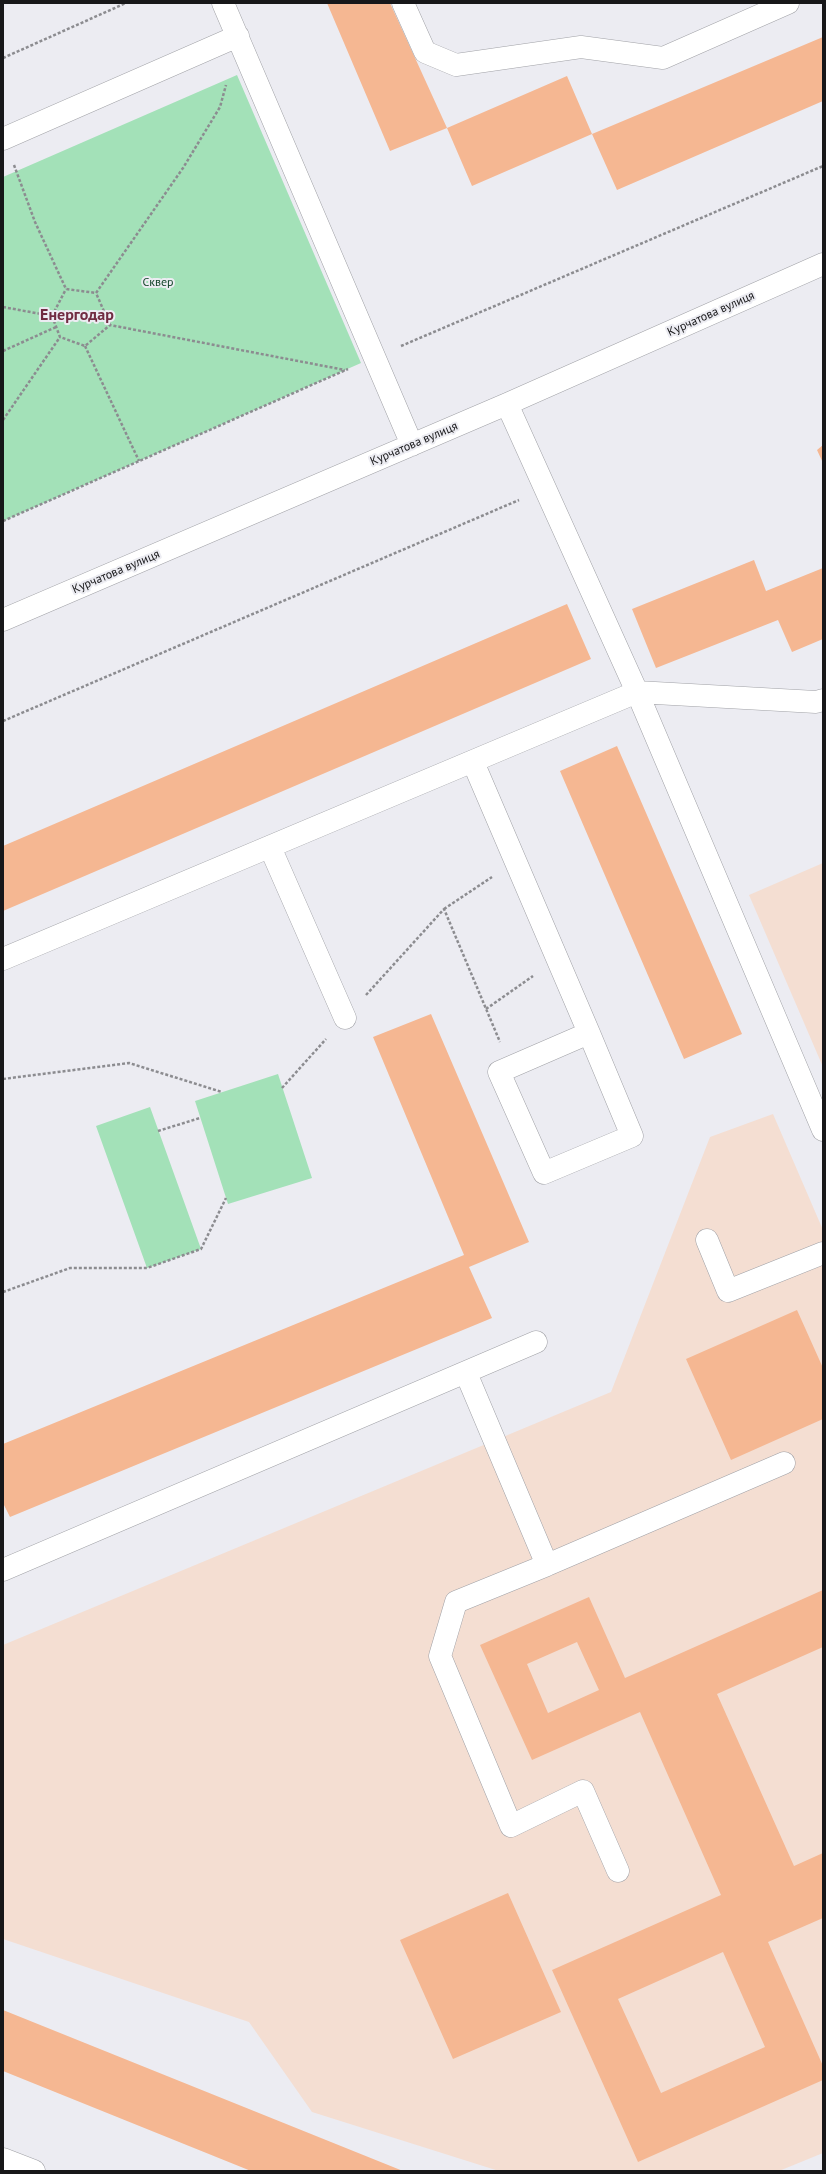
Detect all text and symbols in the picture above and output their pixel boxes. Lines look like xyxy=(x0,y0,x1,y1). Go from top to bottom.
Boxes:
park label: Сквер xyxy=(142,276,174,290)
street label: Курчатова вулиця xyxy=(665,288,757,340)
district label: Енергодар xyxy=(40,305,114,325)
street label: Курчатова вулиця xyxy=(368,419,460,469)
street label: Курчатова вулиця xyxy=(70,547,162,597)

